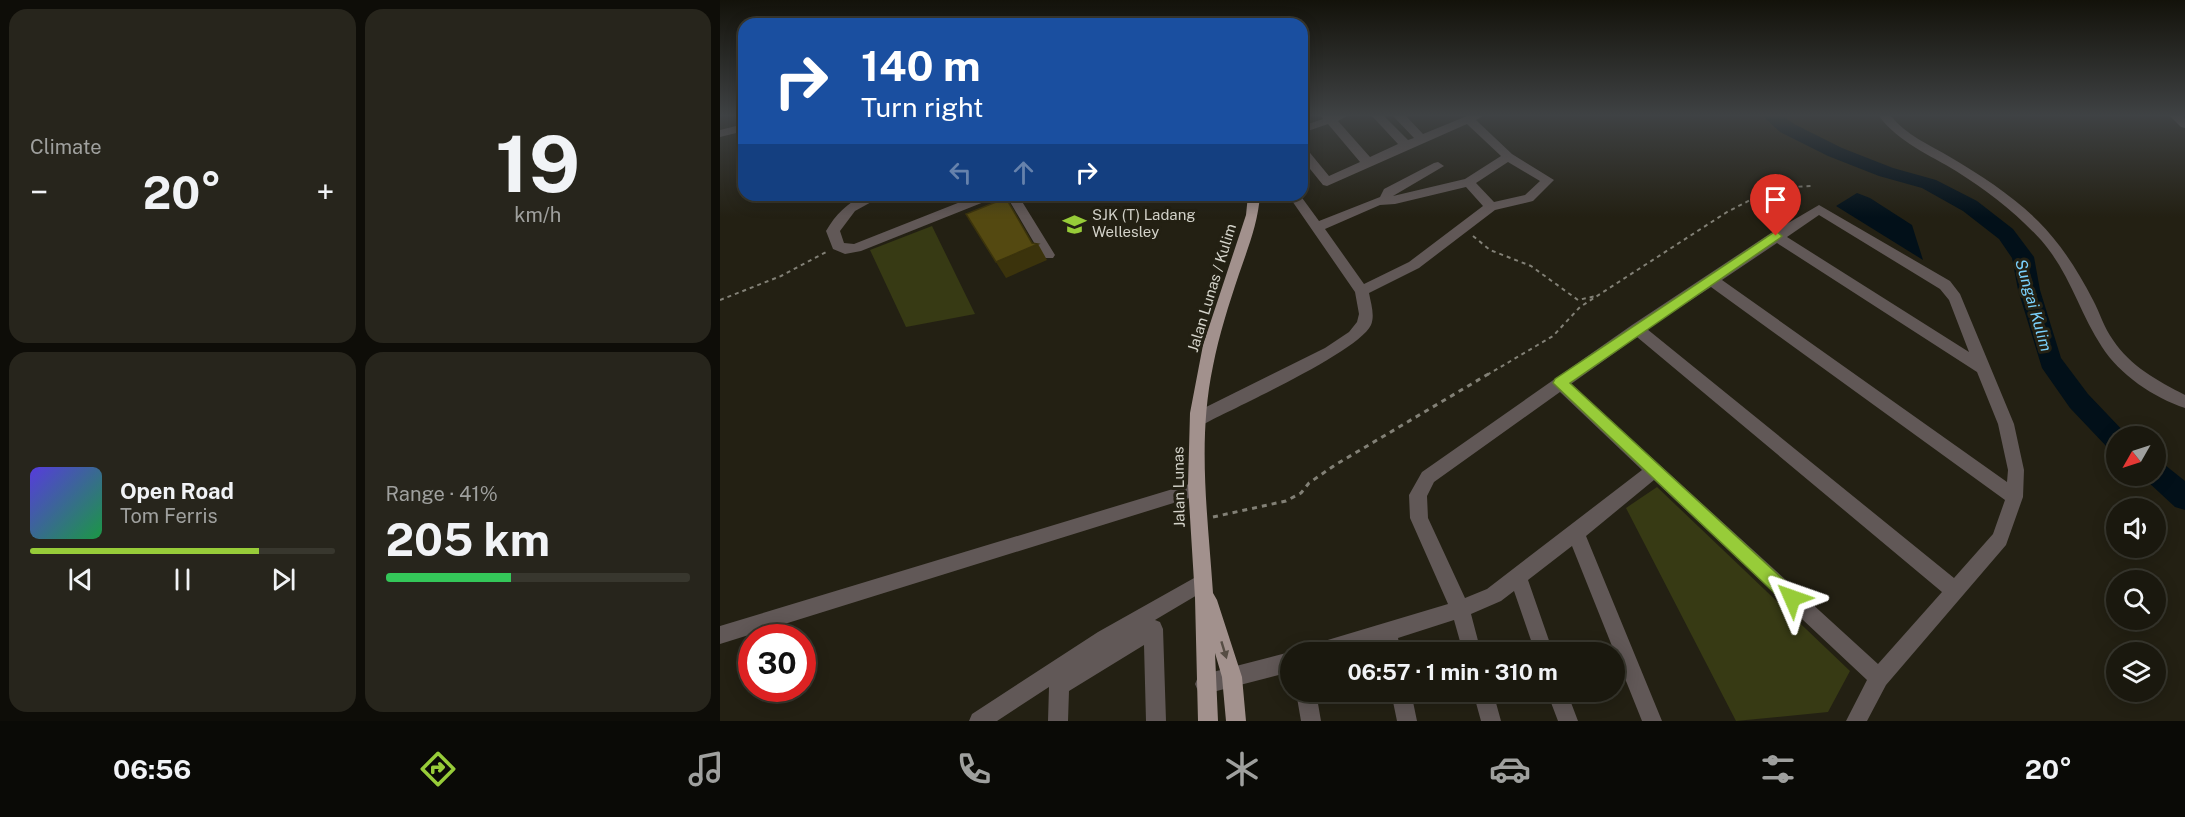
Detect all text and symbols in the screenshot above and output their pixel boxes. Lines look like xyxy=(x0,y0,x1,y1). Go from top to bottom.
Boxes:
text: 140 m xyxy=(861,41,981,90)
icon: right xyxy=(762,42,840,120)
text: Turn right xyxy=(861,91,984,123)
text: 19 xyxy=(495,118,580,210)
text: Climate xyxy=(30,135,102,159)
icon: left xyxy=(944,156,977,189)
icon: ahead xyxy=(1007,156,1040,189)
icon: right xyxy=(1070,156,1103,189)
text: 20° xyxy=(143,166,222,219)
text: − xyxy=(30,173,48,211)
text: + xyxy=(316,173,334,211)
pin xyxy=(1750,174,1801,236)
icon: arrive xyxy=(1759,183,1792,216)
text: km/h xyxy=(514,203,561,227)
place label: SJK (T) Ladang Wellesley xyxy=(1092,206,1196,240)
school or university icon: SJK (T) Ladang Wellesley xyxy=(1061,211,1087,237)
street label: Jalan Lunas / Kulim xyxy=(1184,222,1239,354)
water label: Sungai Kulim xyxy=(2011,257,2056,354)
north arrow xyxy=(2106,426,2166,486)
map controls xyxy=(2106,426,2166,702)
street label: Jalan Lunas xyxy=(1169,446,1188,528)
text: Open Road xyxy=(120,478,234,504)
text: Range · 41% xyxy=(386,482,498,506)
button: sound xyxy=(2106,498,2166,558)
text: Tom Ferris xyxy=(120,504,218,528)
text: 205 km xyxy=(386,513,550,566)
icon: previous xyxy=(64,563,97,596)
icon: pause xyxy=(166,563,199,596)
icon: next xyxy=(267,563,300,596)
position arrow xyxy=(1760,566,1824,630)
button: search xyxy=(2106,570,2166,630)
speed limit sign: 30 xyxy=(738,624,816,702)
one-way arrow xyxy=(1220,641,1229,659)
button: layers xyxy=(2106,642,2166,702)
text: 06:57 · 1 min · 310 m xyxy=(1347,659,1558,685)
icon: directions xyxy=(417,748,459,790)
icon: music xyxy=(685,748,727,790)
icon: phone xyxy=(953,748,995,790)
icon: climate xyxy=(1221,748,1263,790)
icon: car xyxy=(1489,748,1531,790)
icon: filters xyxy=(1757,748,1799,790)
text: 06:56 xyxy=(113,753,191,785)
text: 20° xyxy=(2025,753,2072,785)

